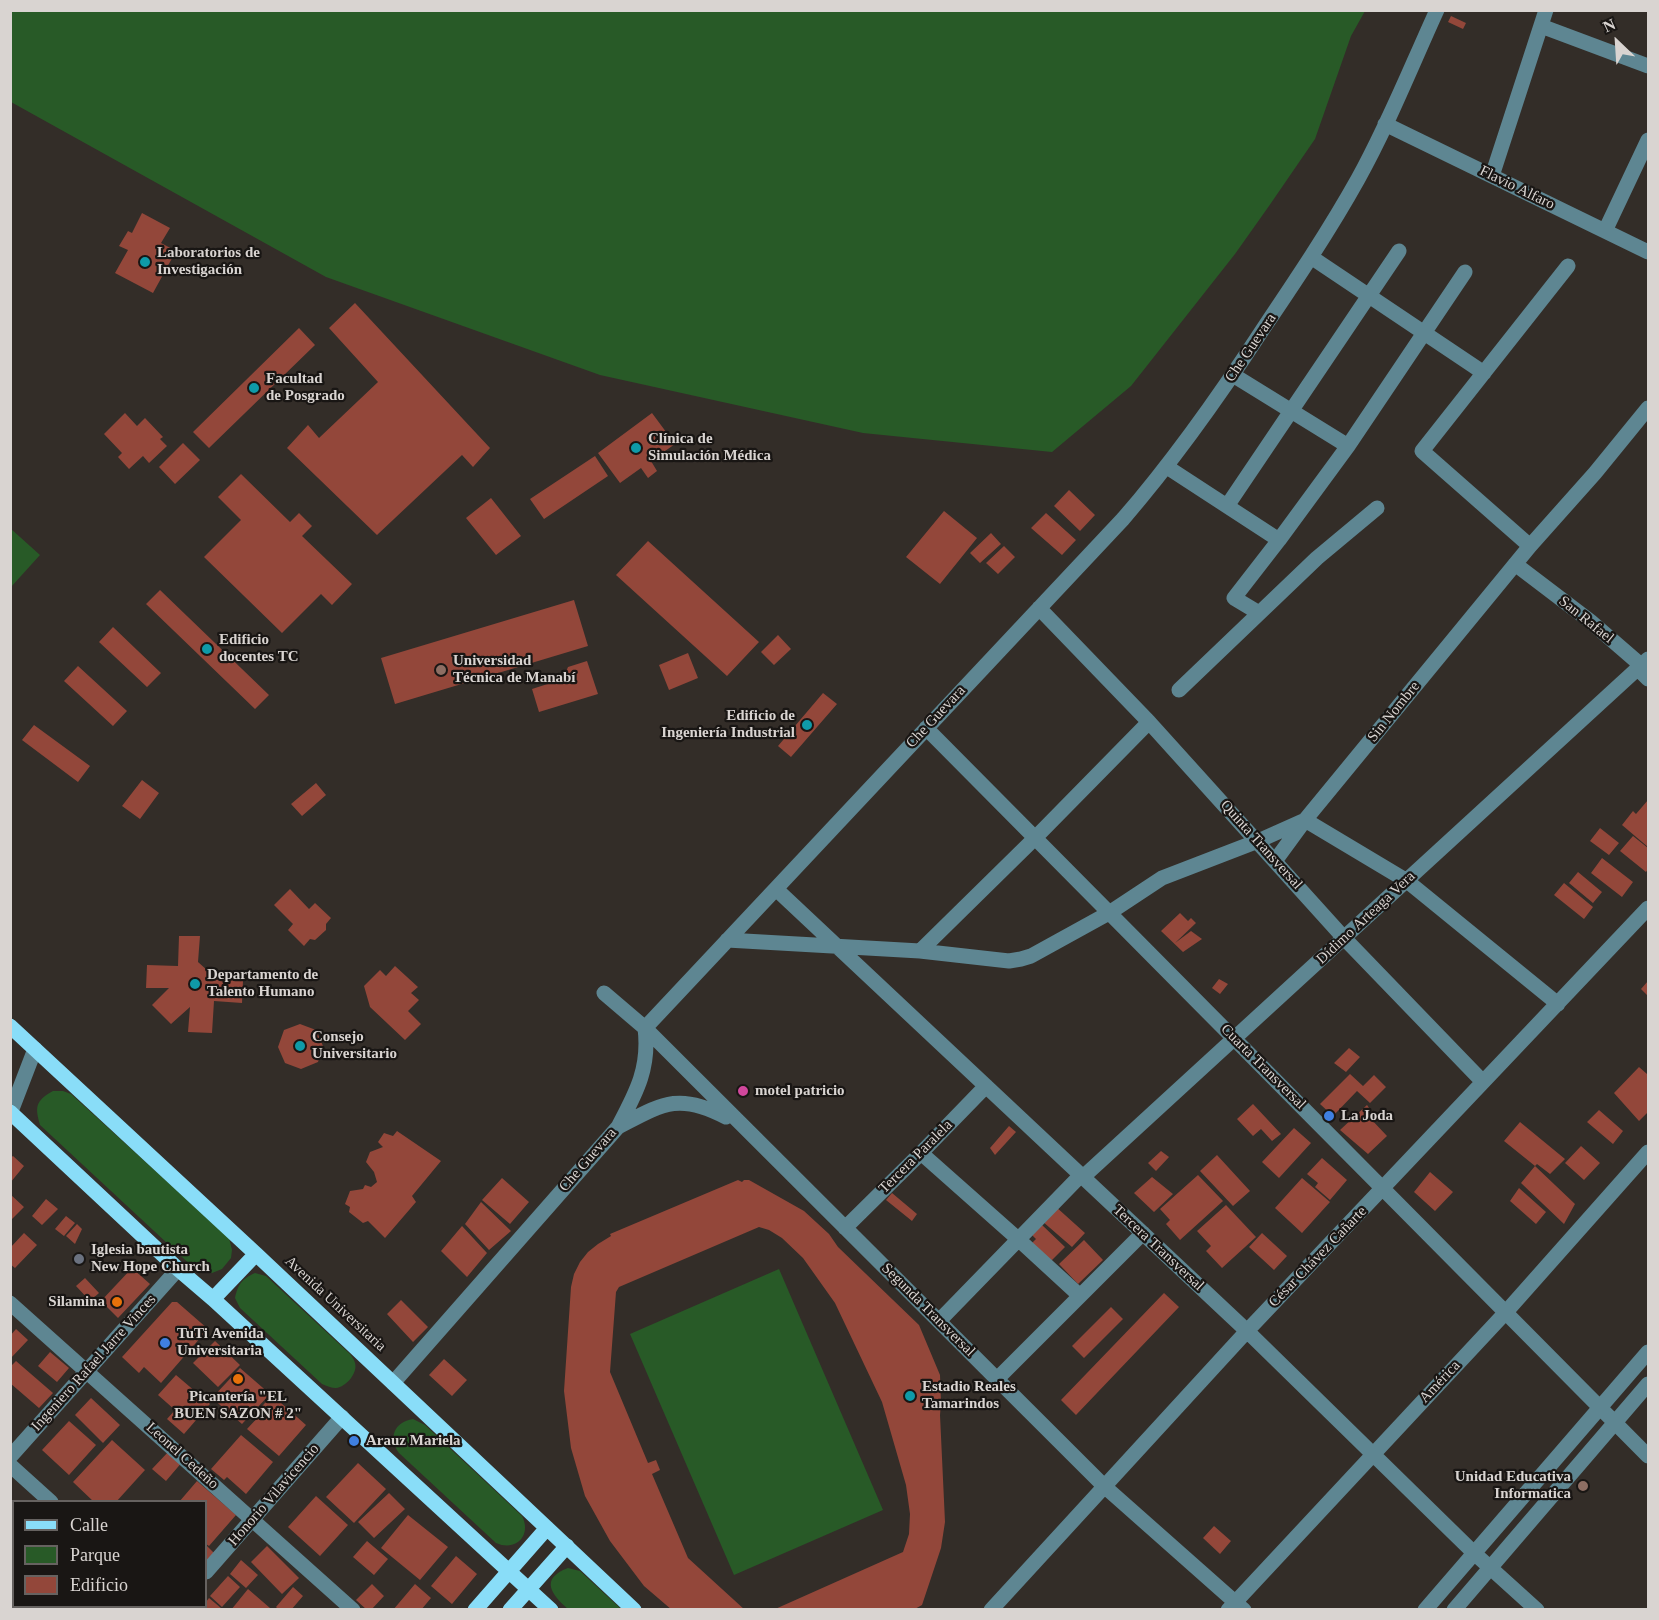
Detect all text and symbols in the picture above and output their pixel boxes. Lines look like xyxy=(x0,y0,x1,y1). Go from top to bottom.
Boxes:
north arrow xyxy=(1587,12,1647,72)
text: N xyxy=(1600,15,1618,35)
street label: Flavio Alfaro xyxy=(1477,162,1557,214)
place label: Laboratorios de Investigación xyxy=(157,244,260,279)
marker: Laboratorios de Investigación xyxy=(138,255,152,269)
street label: Che Guevara xyxy=(1222,310,1280,386)
place label: Facultad de Posgrado xyxy=(266,370,345,405)
marker: Facultad de Posgrado xyxy=(247,381,261,395)
place label: Clínica de Simulación Médica xyxy=(648,430,771,465)
marker: Clínica de Simulación Médica xyxy=(629,441,643,455)
street label: San Rafael xyxy=(1555,592,1617,648)
place label: Edificio docentes TC xyxy=(219,631,299,666)
marker: Edificio docentes TC xyxy=(200,642,214,656)
place label: Universidad Técnica de Manabí xyxy=(453,652,575,687)
marker: Universidad Técnica de Manabí xyxy=(434,663,448,677)
street label: Sin Nombre xyxy=(1364,678,1424,746)
street label: Che Guevara xyxy=(903,682,969,752)
place label: Edificio de Ingeniería Industrial xyxy=(661,707,795,742)
marker: Edificio de Ingeniería Industrial xyxy=(800,718,814,732)
street label: Quinta Transversal xyxy=(1216,797,1306,893)
street label: Dídimo Arteaga Vera xyxy=(1313,868,1419,968)
place label: Departamento de Talento Humano xyxy=(207,966,318,1001)
marker: Departamento de Talento Humano xyxy=(188,977,202,991)
street label: Cuarta Transversal xyxy=(1217,1021,1309,1113)
place label: Consejo Universitario xyxy=(312,1028,397,1063)
marker: Consejo Universitario xyxy=(293,1039,307,1053)
place label: motel patricio xyxy=(755,1082,845,1100)
marker: motel patricio xyxy=(736,1084,750,1098)
place label: La Joda xyxy=(1341,1107,1393,1125)
marker: La Joda xyxy=(1322,1109,1336,1123)
street label: Tercera Paralela xyxy=(875,1116,957,1198)
street label: Che Guevara xyxy=(555,1124,621,1196)
street label: Tercera Transversal xyxy=(1109,1201,1207,1295)
street label: César Chávez Cañarte xyxy=(1265,1203,1371,1311)
place label: Iglesia bautista New Hope Church xyxy=(91,1241,210,1276)
marker: Iglesia bautista New Hope Church xyxy=(72,1252,86,1266)
street label: Avenida Universitaria xyxy=(281,1252,389,1356)
street label: Segunda Transversal xyxy=(877,1259,979,1361)
street label: Ingeniero Rafael Jarre Vinces xyxy=(28,1291,160,1435)
place label: Silamina xyxy=(48,1293,105,1311)
marker: Silamina xyxy=(110,1295,124,1309)
place label: TuTi Avenida Universitaria xyxy=(177,1325,264,1360)
marker: TuTi Avenida Universitaria xyxy=(158,1336,172,1350)
street label: América xyxy=(1416,1357,1464,1407)
marker: Picantería "EL BUEN SAZON # 2" xyxy=(231,1372,245,1386)
place label: Estadio Reales Tamarindos xyxy=(922,1378,1016,1413)
place label: Picantería "EL BUEN SAZON # 2" xyxy=(174,1388,302,1423)
marker: Estadio Reales Tamarindos xyxy=(903,1389,917,1403)
street label: Leonel Cedeño xyxy=(142,1419,222,1493)
place label: Arauz Mariela xyxy=(366,1432,461,1450)
marker: Arauz Mariela xyxy=(347,1434,361,1448)
street label: Honorio Vilavicencio xyxy=(225,1440,323,1550)
place label: Unidad Educativa Informatica xyxy=(1455,1468,1571,1503)
marker: Unidad Educativa Informatica xyxy=(1576,1479,1590,1493)
legend xyxy=(12,1500,207,1608)
text: Calle xyxy=(70,1515,108,1535)
text: Parque xyxy=(70,1545,120,1565)
text: Edificio xyxy=(70,1575,128,1595)

